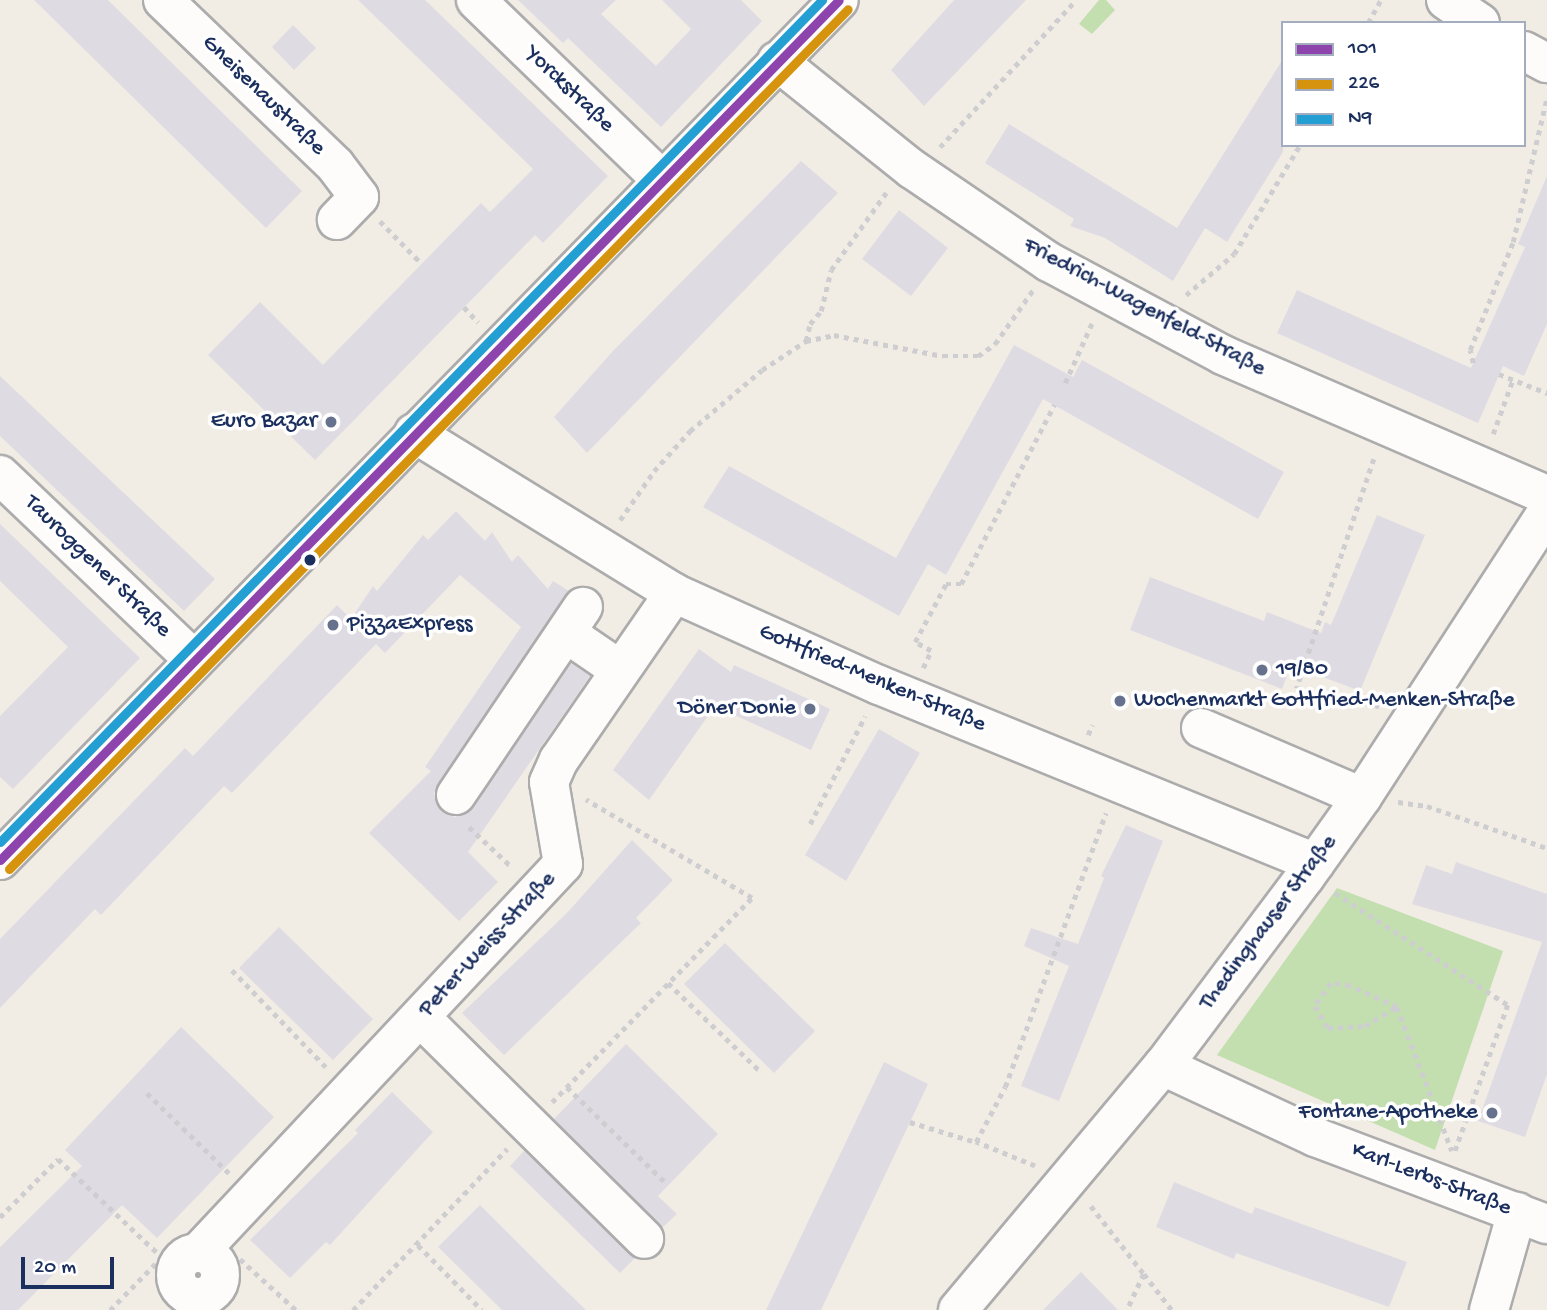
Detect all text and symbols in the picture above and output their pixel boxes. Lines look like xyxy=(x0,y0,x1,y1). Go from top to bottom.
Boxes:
legend xyxy=(1281,21,1526,147)
street label: Gneisenaustraße xyxy=(195,30,331,162)
text: 101 xyxy=(1348,37,1377,62)
street label: Yorckstraße xyxy=(519,41,619,139)
text: 226 xyxy=(1348,72,1379,97)
text: N9 xyxy=(1348,107,1372,132)
street label: Friedrich-Wagenfeld-Straße xyxy=(1018,232,1270,384)
place label: Euro Bazar xyxy=(211,408,317,436)
marker: Euro Bazar xyxy=(323,414,339,430)
street label: Tauroggener Straße xyxy=(18,490,176,644)
unlabelled marker xyxy=(303,553,317,567)
place label: PizzaExpress xyxy=(347,611,472,639)
marker: PizzaExpress xyxy=(325,617,341,633)
street label: Gottfried-Menken-Straße xyxy=(754,619,990,739)
place label: 19/80 xyxy=(1276,656,1328,684)
marker: 19/80 xyxy=(1254,662,1270,678)
place label: Wochenmarkt Gottfried-Menken-Straße xyxy=(1134,687,1515,715)
marker: Wochenmarkt Gottfried-Menken-Straße xyxy=(1112,693,1128,709)
place label: Döner Donie xyxy=(678,695,796,723)
marker: Döner Donie xyxy=(802,701,818,717)
street label: Thedinghauser Straße xyxy=(1194,830,1344,1016)
street label: Peter-Weiss-Straße xyxy=(414,867,562,1023)
place label: Fontane-Apotheke xyxy=(1299,1099,1478,1127)
marker: Fontane-Apotheke xyxy=(1484,1105,1500,1121)
street label: Karl-Lerbs-Straße xyxy=(1347,1137,1515,1223)
scale bar xyxy=(24,1244,117,1288)
text: 20 m xyxy=(34,1256,76,1281)

